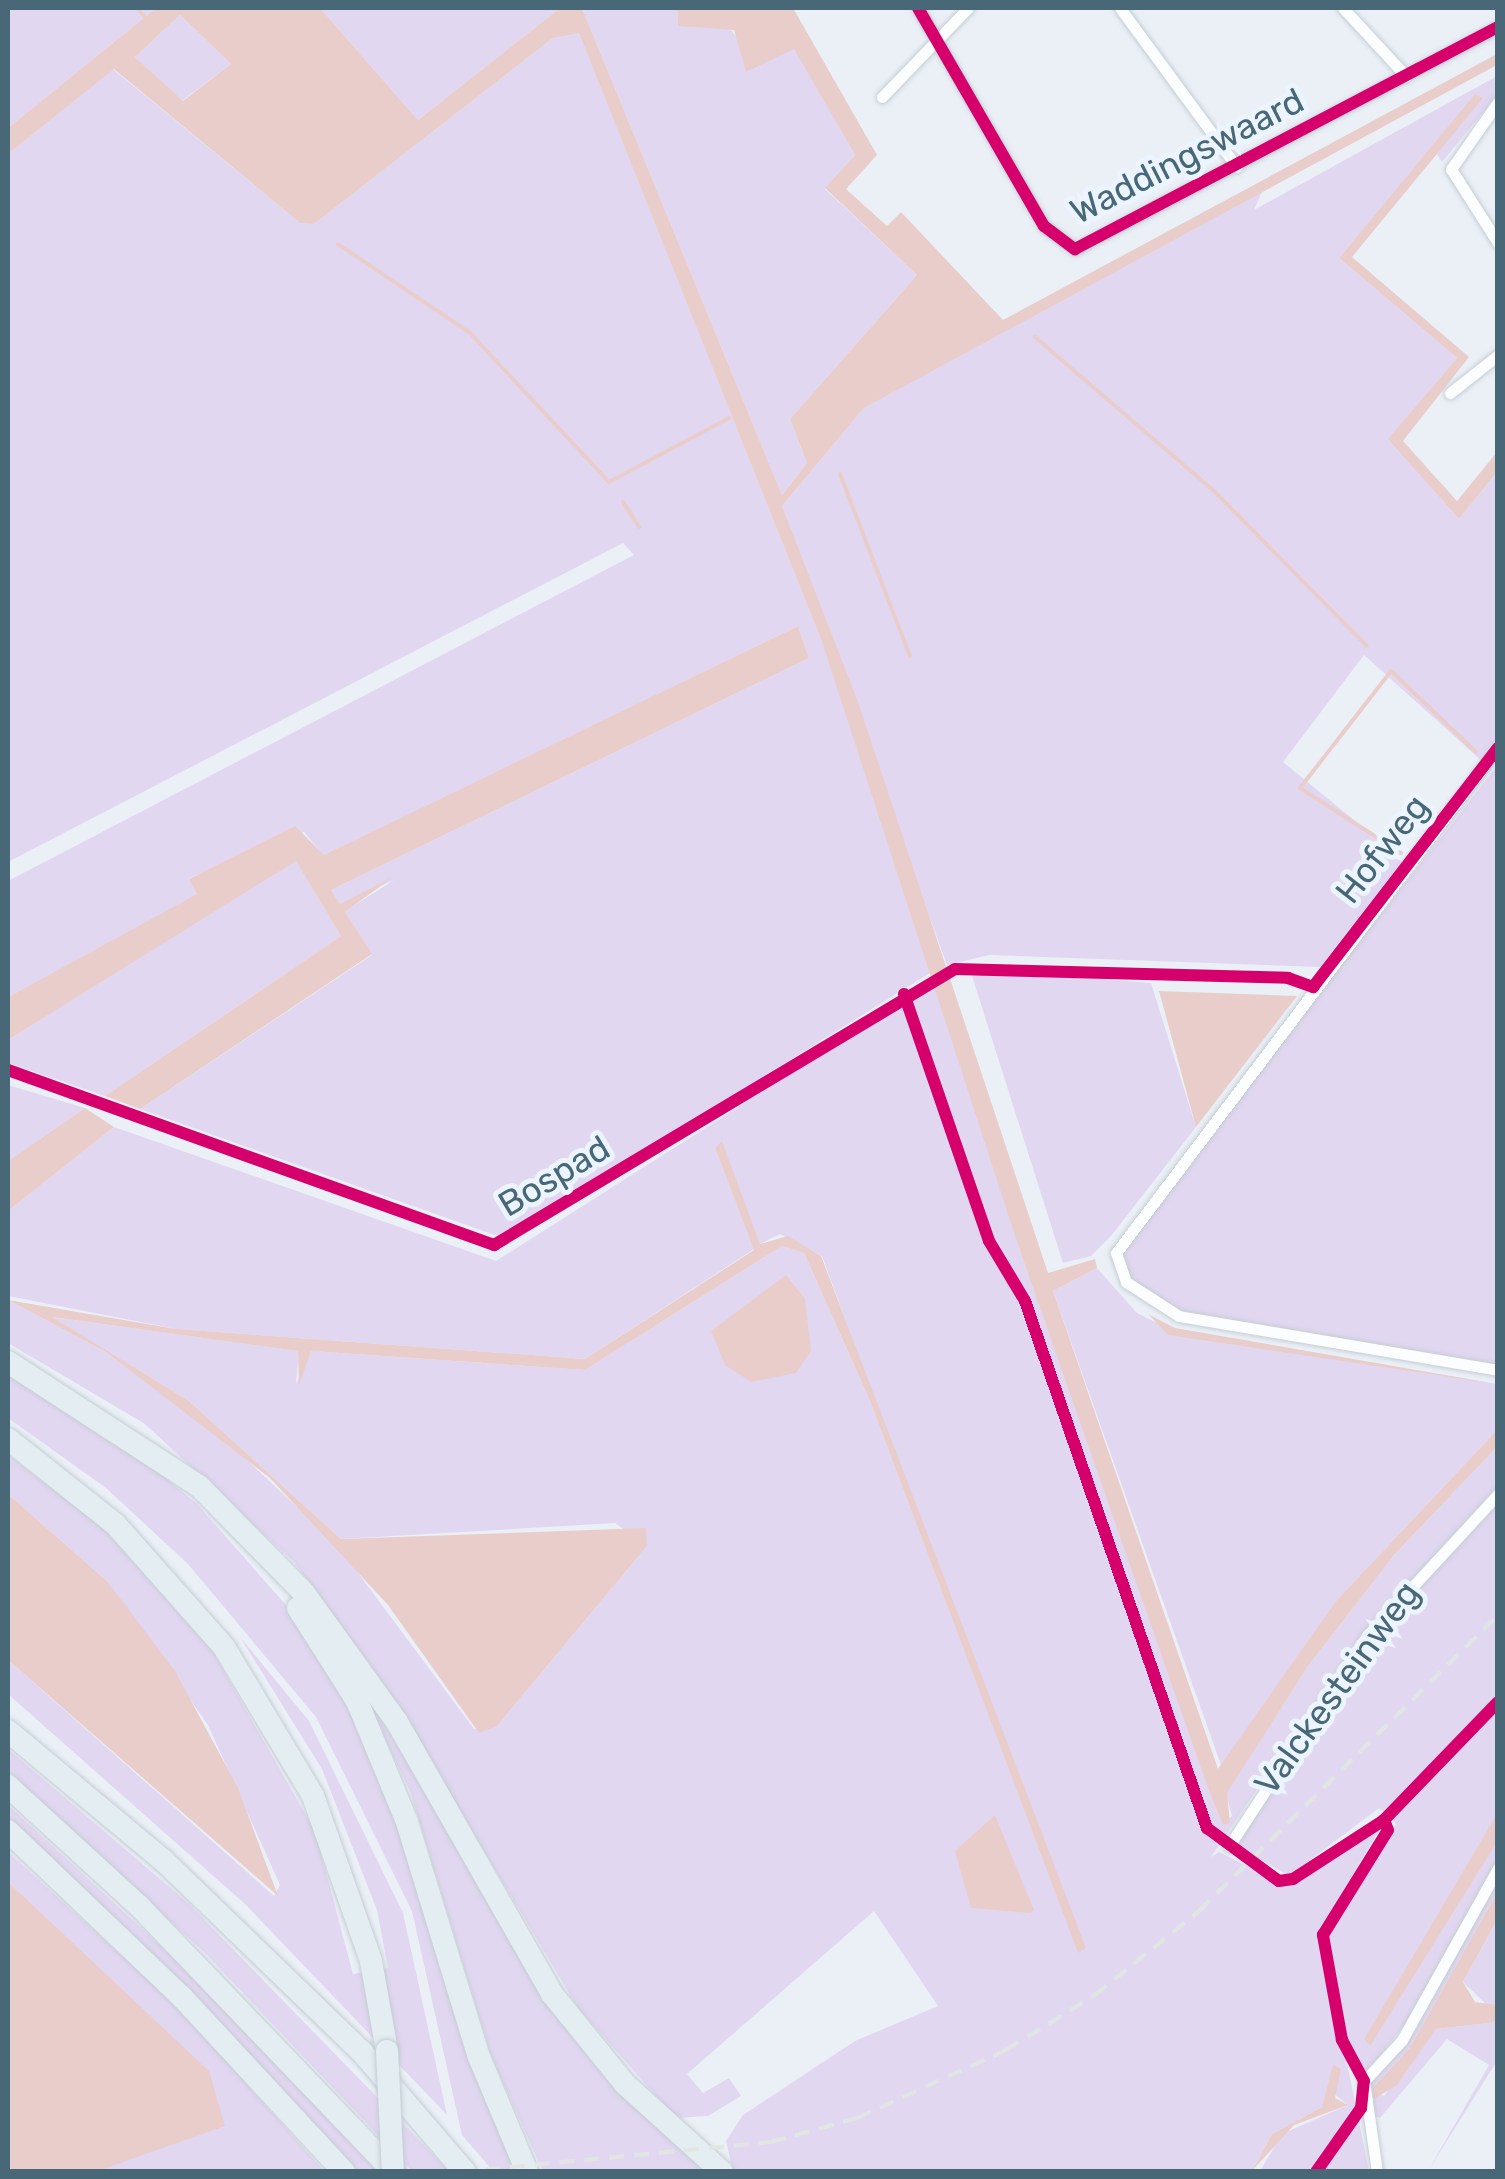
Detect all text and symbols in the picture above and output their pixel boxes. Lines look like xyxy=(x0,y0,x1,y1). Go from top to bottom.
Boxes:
street label: Waddingswaard xyxy=(1063,79,1311,233)
street label: Hofweg xyxy=(1327,786,1437,912)
street label: Bospad xyxy=(491,1126,617,1226)
street label: Valckesteinweg xyxy=(1245,1573,1429,1803)

